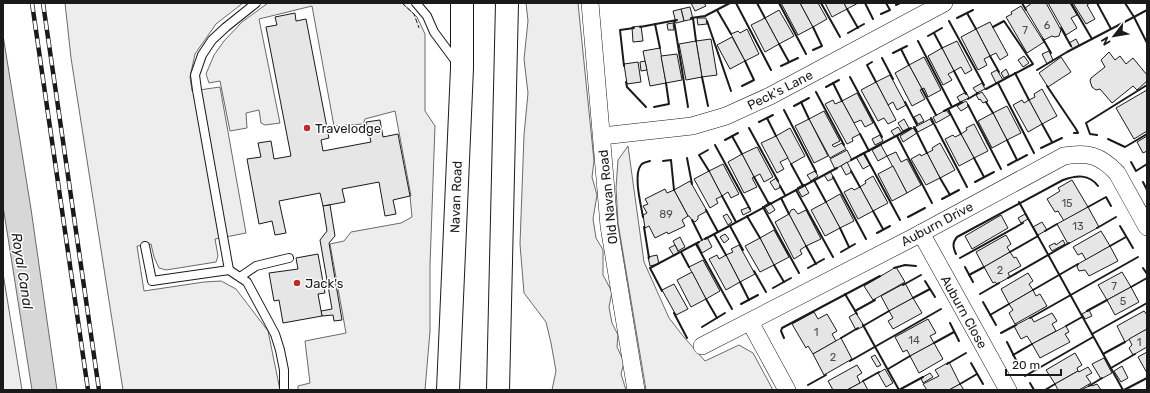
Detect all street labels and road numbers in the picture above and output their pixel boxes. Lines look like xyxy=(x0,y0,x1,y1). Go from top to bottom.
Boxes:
street label: Peck's Lane xyxy=(745,67,815,113)
street label: Old Navan Road xyxy=(596,149,620,245)
street label: Navan Road xyxy=(447,161,465,233)
street label: Auburn Drive xyxy=(898,199,976,249)
street label: Auburn Close xyxy=(938,273,990,351)

